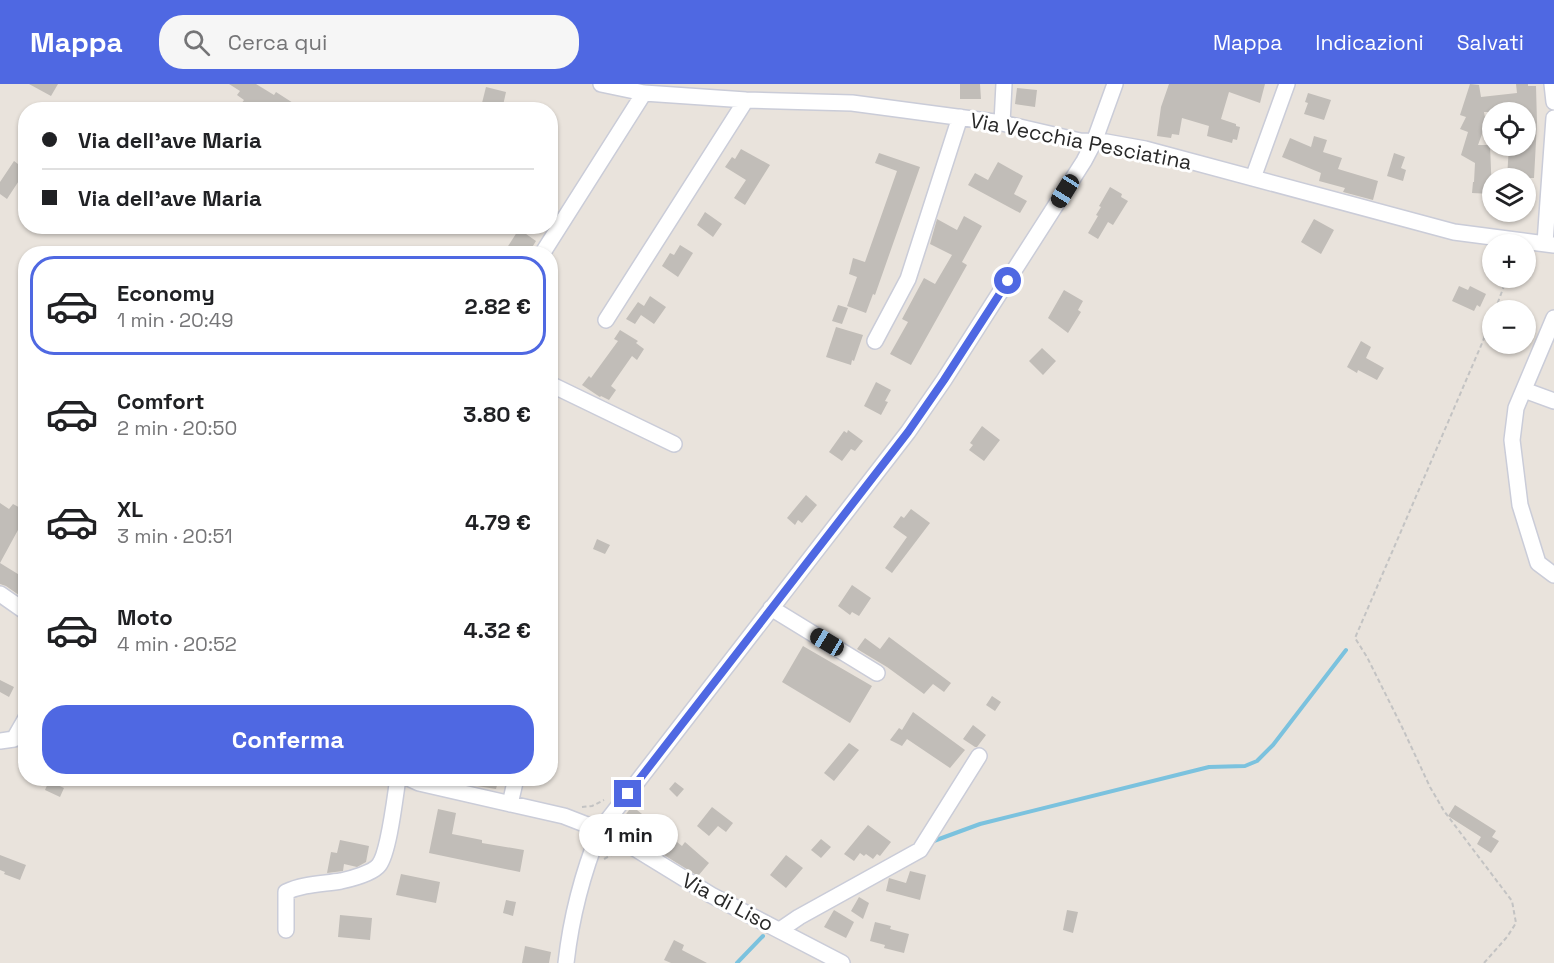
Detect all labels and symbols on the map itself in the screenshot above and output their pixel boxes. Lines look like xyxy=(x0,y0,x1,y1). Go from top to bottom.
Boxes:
street label: Via Vecchia Pesciatina xyxy=(968,106,1194,176)
car xyxy=(1048,171,1082,211)
route start xyxy=(994,267,1021,294)
car xyxy=(807,625,847,659)
route end xyxy=(614,780,641,807)
callout: 1 min xyxy=(578,815,678,857)
street label: Via di Liso xyxy=(677,867,779,937)

